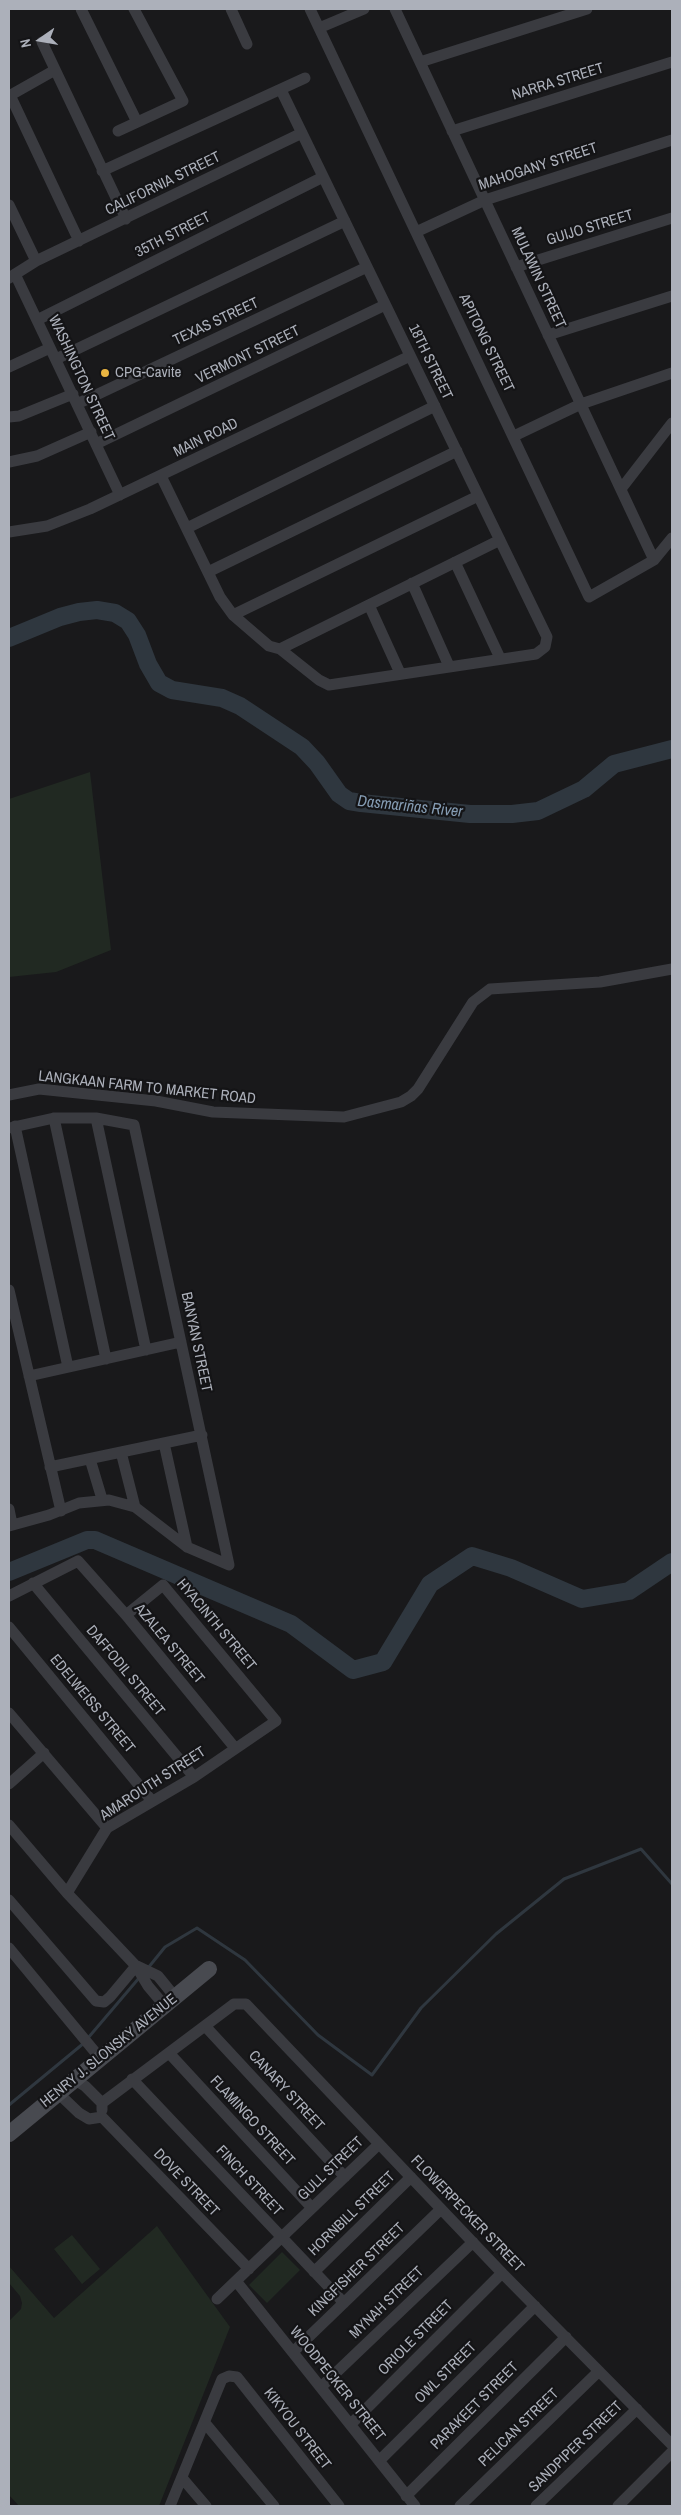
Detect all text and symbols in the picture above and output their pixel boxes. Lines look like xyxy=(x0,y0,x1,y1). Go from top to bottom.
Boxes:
north arrow xyxy=(15,15,65,65)
text: N xyxy=(16,37,35,49)
street label: NARRA STREET xyxy=(510,60,606,104)
street label: MAHOGANY STREET xyxy=(476,139,600,195)
street label: CALIFORNIA STREET xyxy=(103,148,223,220)
street label: GUIJO STREET xyxy=(545,206,635,250)
street label: 35TH STREET xyxy=(132,208,214,262)
street label: MULAWIN STREET xyxy=(507,225,569,331)
street label: APITONG STREET xyxy=(454,291,518,395)
street label: TEXAS STREET xyxy=(170,294,262,350)
street label: WASHINGTON STREET xyxy=(44,313,118,443)
street label: 18TH STREET xyxy=(404,321,456,403)
street label: VERMONT STREET xyxy=(193,322,303,388)
place label: CPG-Cavite xyxy=(115,364,181,382)
marker: CPG-Cavite xyxy=(99,367,111,379)
street label: MAIN ROAD xyxy=(171,415,241,461)
water label: Dasmariñas River xyxy=(356,792,464,822)
street label: LANGKAAN FARM TO MARKET ROAD xyxy=(37,1068,257,1108)
street label: BANYAN STREET xyxy=(177,1290,215,1394)
street label: HYACINTH STREET xyxy=(172,1576,260,1674)
street label: AZALEA STREET xyxy=(130,1600,208,1688)
street label: DAFFODIL STREET xyxy=(82,1622,168,1720)
street label: EDELWEISS STREET xyxy=(46,1651,138,1757)
street label: AMAROUTH STREET xyxy=(97,1743,209,1825)
street label: HENRY J. SLONSKY AVENUE xyxy=(37,1990,181,2112)
street label: CANARY STREET xyxy=(244,2047,328,2135)
street label: FLAMINGO STREET xyxy=(206,2072,298,2170)
street label: GULL STREET xyxy=(295,2133,367,2205)
street label: FINCH STREET xyxy=(212,2142,286,2220)
street label: DOVE STREET xyxy=(149,2146,223,2220)
street label: FLOWERPECKER STREET xyxy=(407,2152,527,2276)
street label: HORNBILL STREET xyxy=(305,2168,399,2260)
street label: KINGFISHER STREET xyxy=(305,2219,409,2321)
street label: MYNAH STREET xyxy=(346,2263,428,2343)
street label: ORIOLE STREET xyxy=(375,2297,457,2379)
street label: WOODPECKER STREET xyxy=(285,2323,389,2445)
street label: OWL STREET xyxy=(411,2338,481,2408)
street label: PARAKEET STREET xyxy=(427,2358,523,2454)
street label: KIKYOU STREET xyxy=(260,2385,334,2473)
street label: PELICAN STREET xyxy=(475,2385,563,2471)
street label: SANDPIPER STREET xyxy=(525,2398,627,2496)

